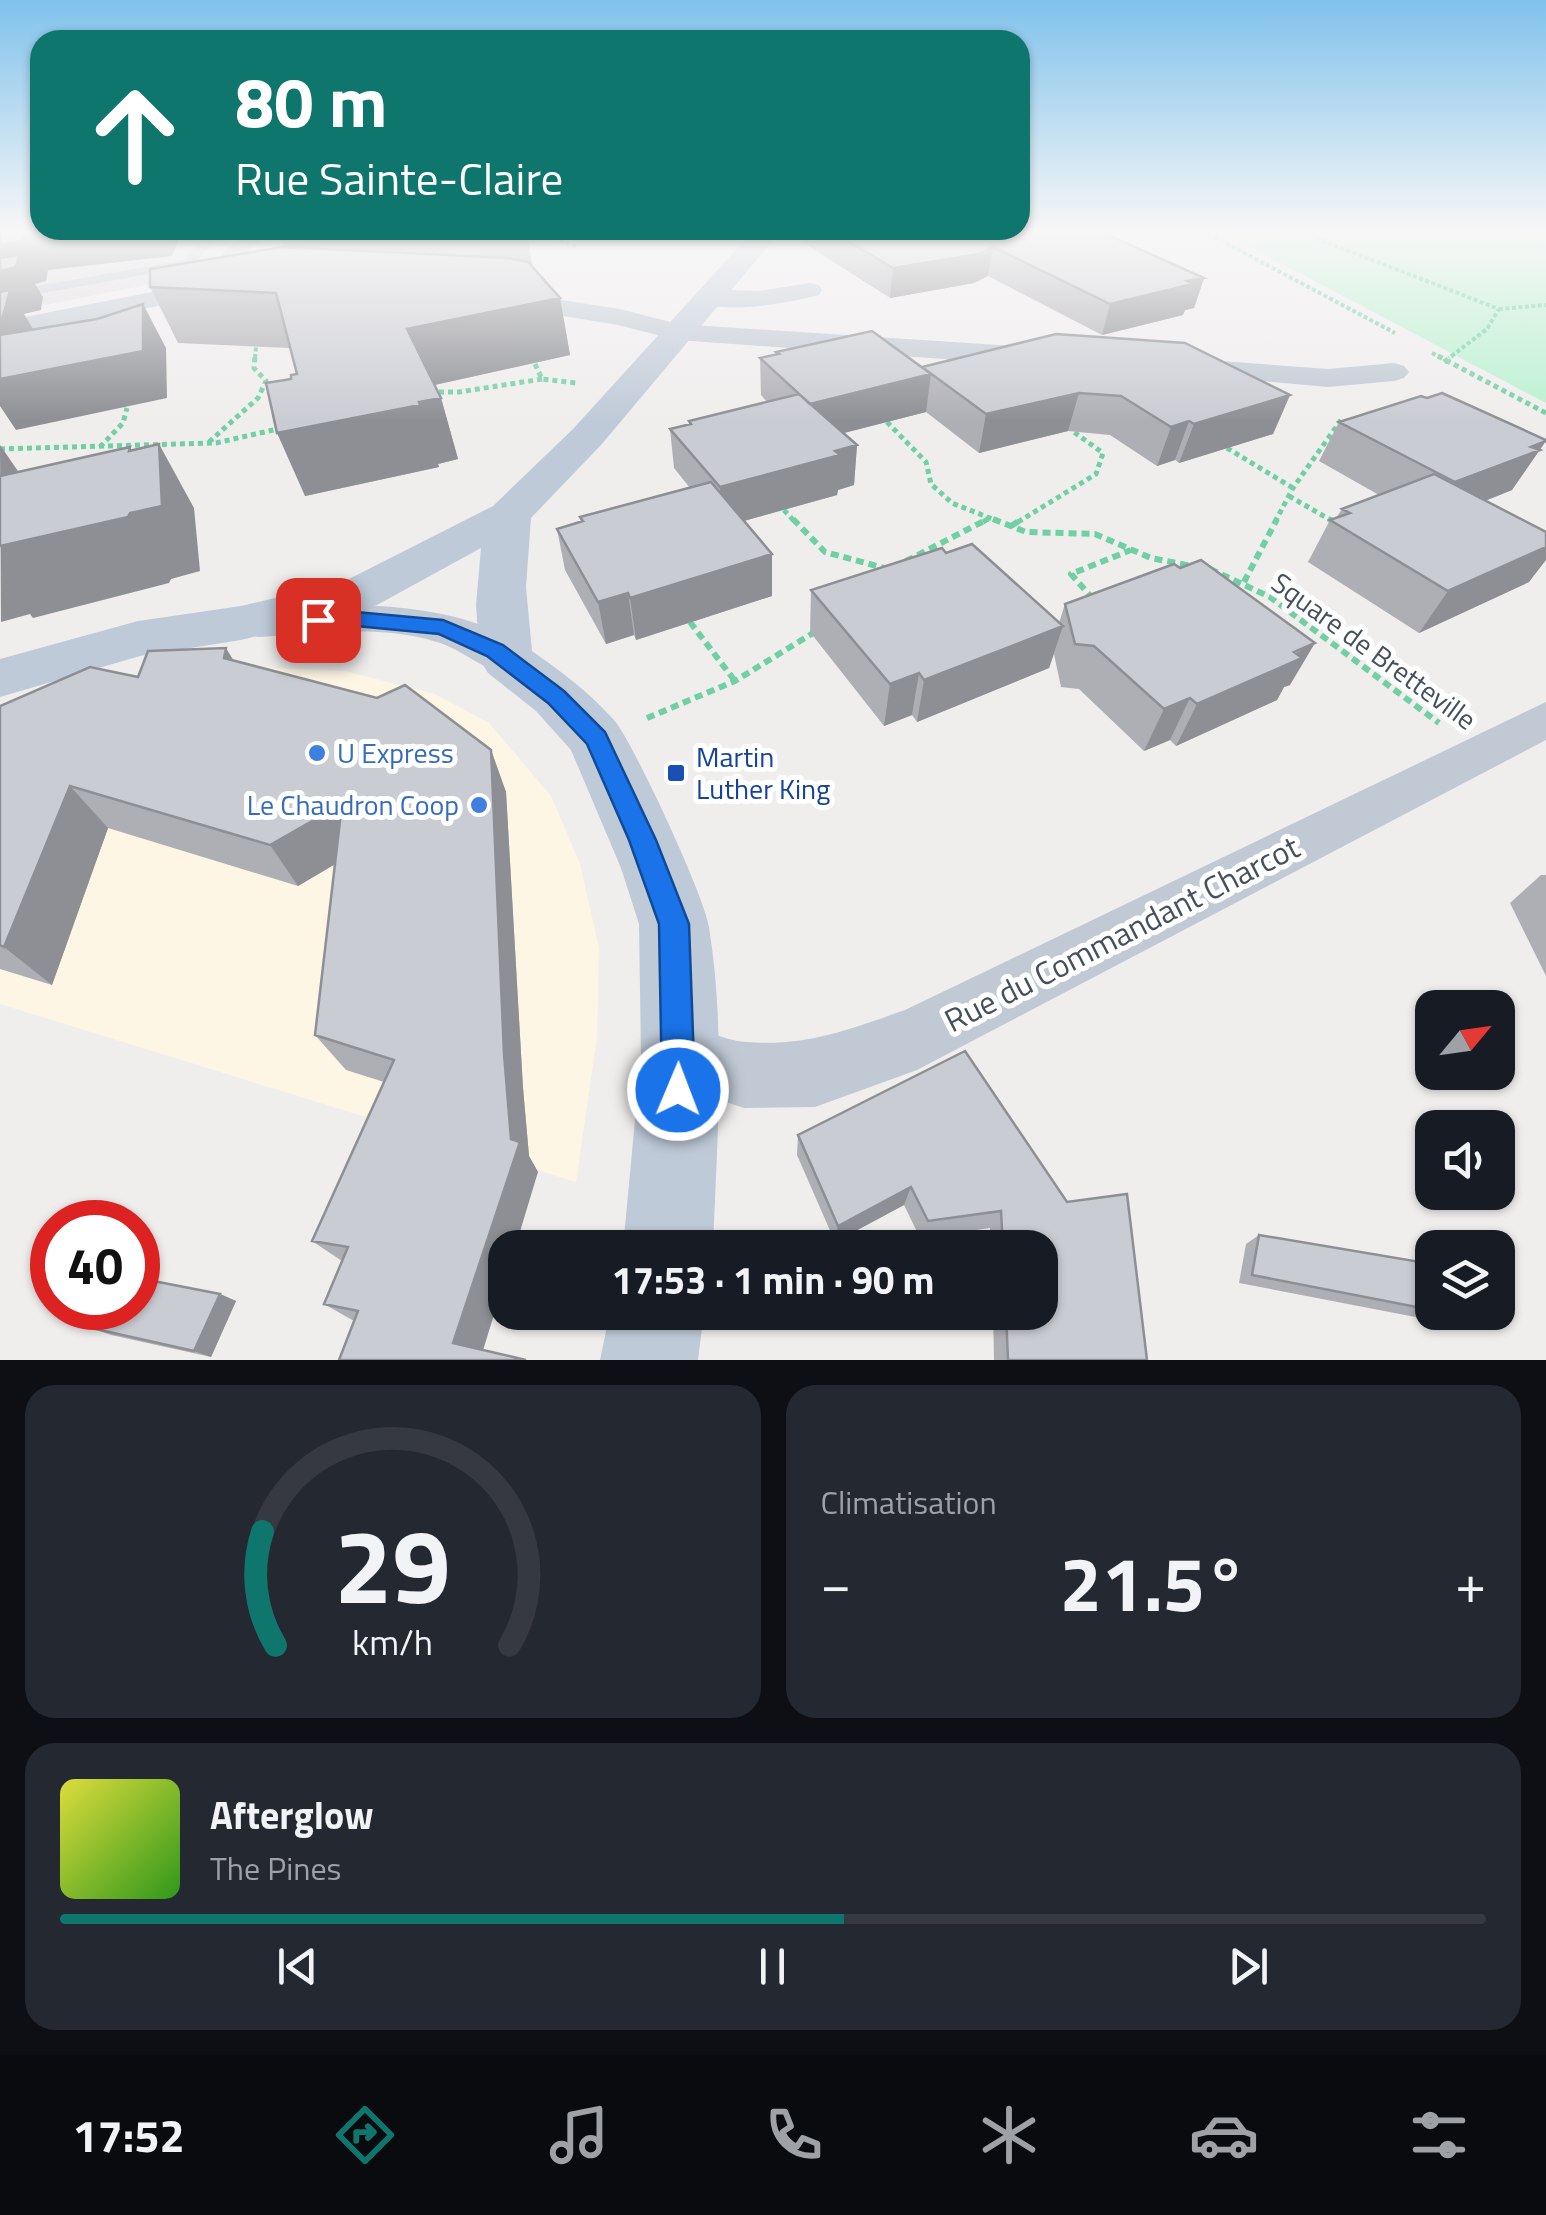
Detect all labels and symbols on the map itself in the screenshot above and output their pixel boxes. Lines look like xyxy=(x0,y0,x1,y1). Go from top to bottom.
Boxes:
street label: Square de Bretteville xyxy=(1263,561,1486,740)
pin xyxy=(276,578,361,663)
place label: U Express xyxy=(337,731,454,774)
place label: Martin Luther King xyxy=(696,735,831,810)
marker: U Express xyxy=(306,742,328,764)
marker: Martin Luther King xyxy=(665,762,687,784)
place label: Le Chaudron Coop xyxy=(247,783,459,826)
marker: Le Chaudron Coop xyxy=(468,794,490,816)
street label: Rue du Commandant Charcot xyxy=(936,823,1307,1044)
north arrow xyxy=(1415,990,1515,1090)
position arrow xyxy=(626,1038,730,1142)
speed limit sign: 40 xyxy=(30,1200,160,1330)

